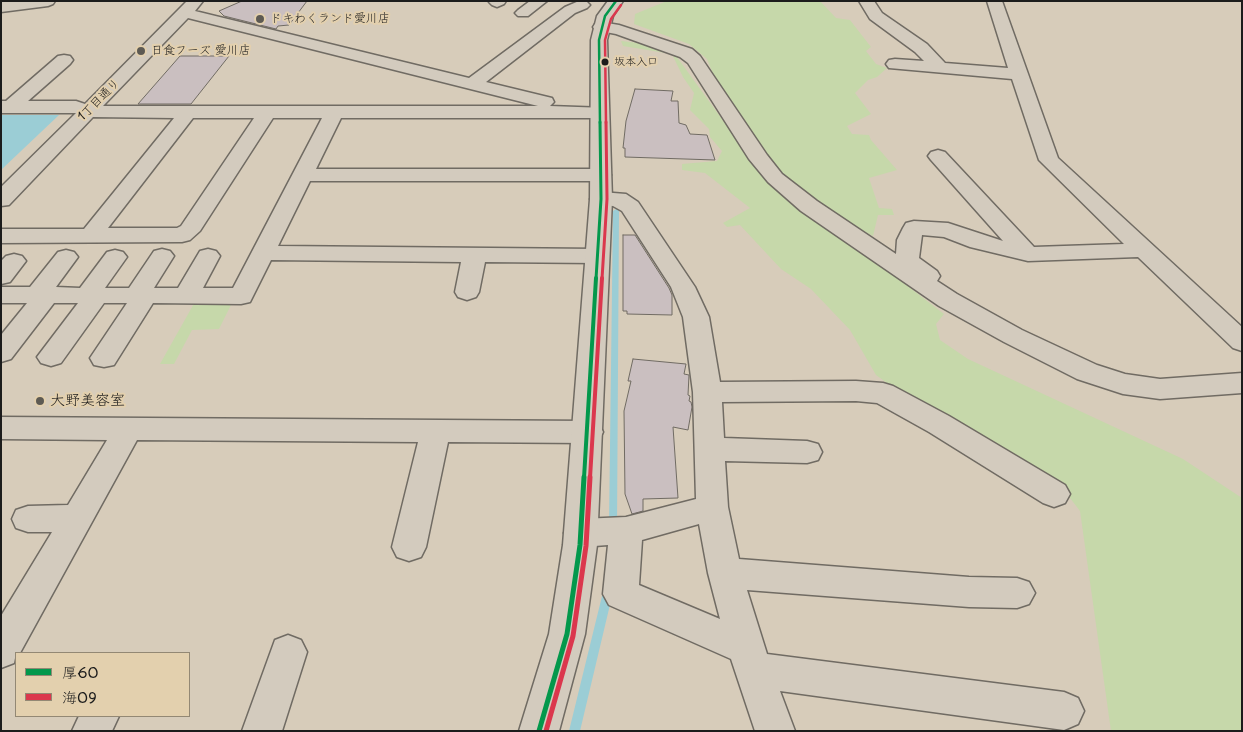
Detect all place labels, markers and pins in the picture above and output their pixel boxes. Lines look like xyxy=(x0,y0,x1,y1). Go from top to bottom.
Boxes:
place label: ドキわくランド愛川店 xyxy=(270,12,390,26)
marker: ドキわくランド愛川店 xyxy=(254,13,266,25)
place label: 日食フーズ 愛川店 xyxy=(151,44,251,58)
marker: 日食フーズ 愛川店 xyxy=(135,45,147,57)
place label: 坂本入口 xyxy=(614,55,658,69)
marker: 坂本入口 xyxy=(600,57,610,67)
place label: 大野美容室 xyxy=(50,392,125,410)
marker: 大野美容室 xyxy=(34,395,46,407)

